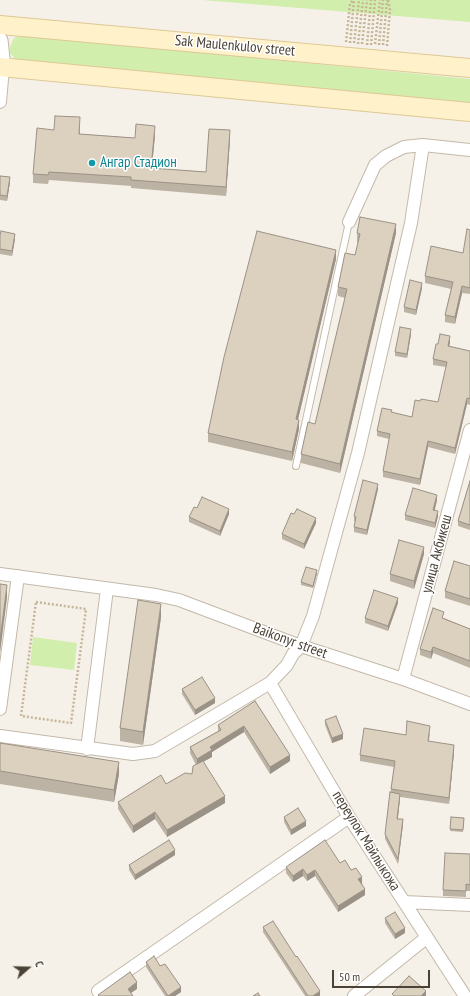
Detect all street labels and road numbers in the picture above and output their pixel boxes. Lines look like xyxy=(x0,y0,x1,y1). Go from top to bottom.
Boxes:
street label: Sak Maulenkulov street xyxy=(174,32,296,60)
street label: улица Акбикеш xyxy=(418,513,456,595)
street label: Baikonyr street xyxy=(250,619,330,663)
street label: переулок Майлыкожа xyxy=(328,788,404,894)

